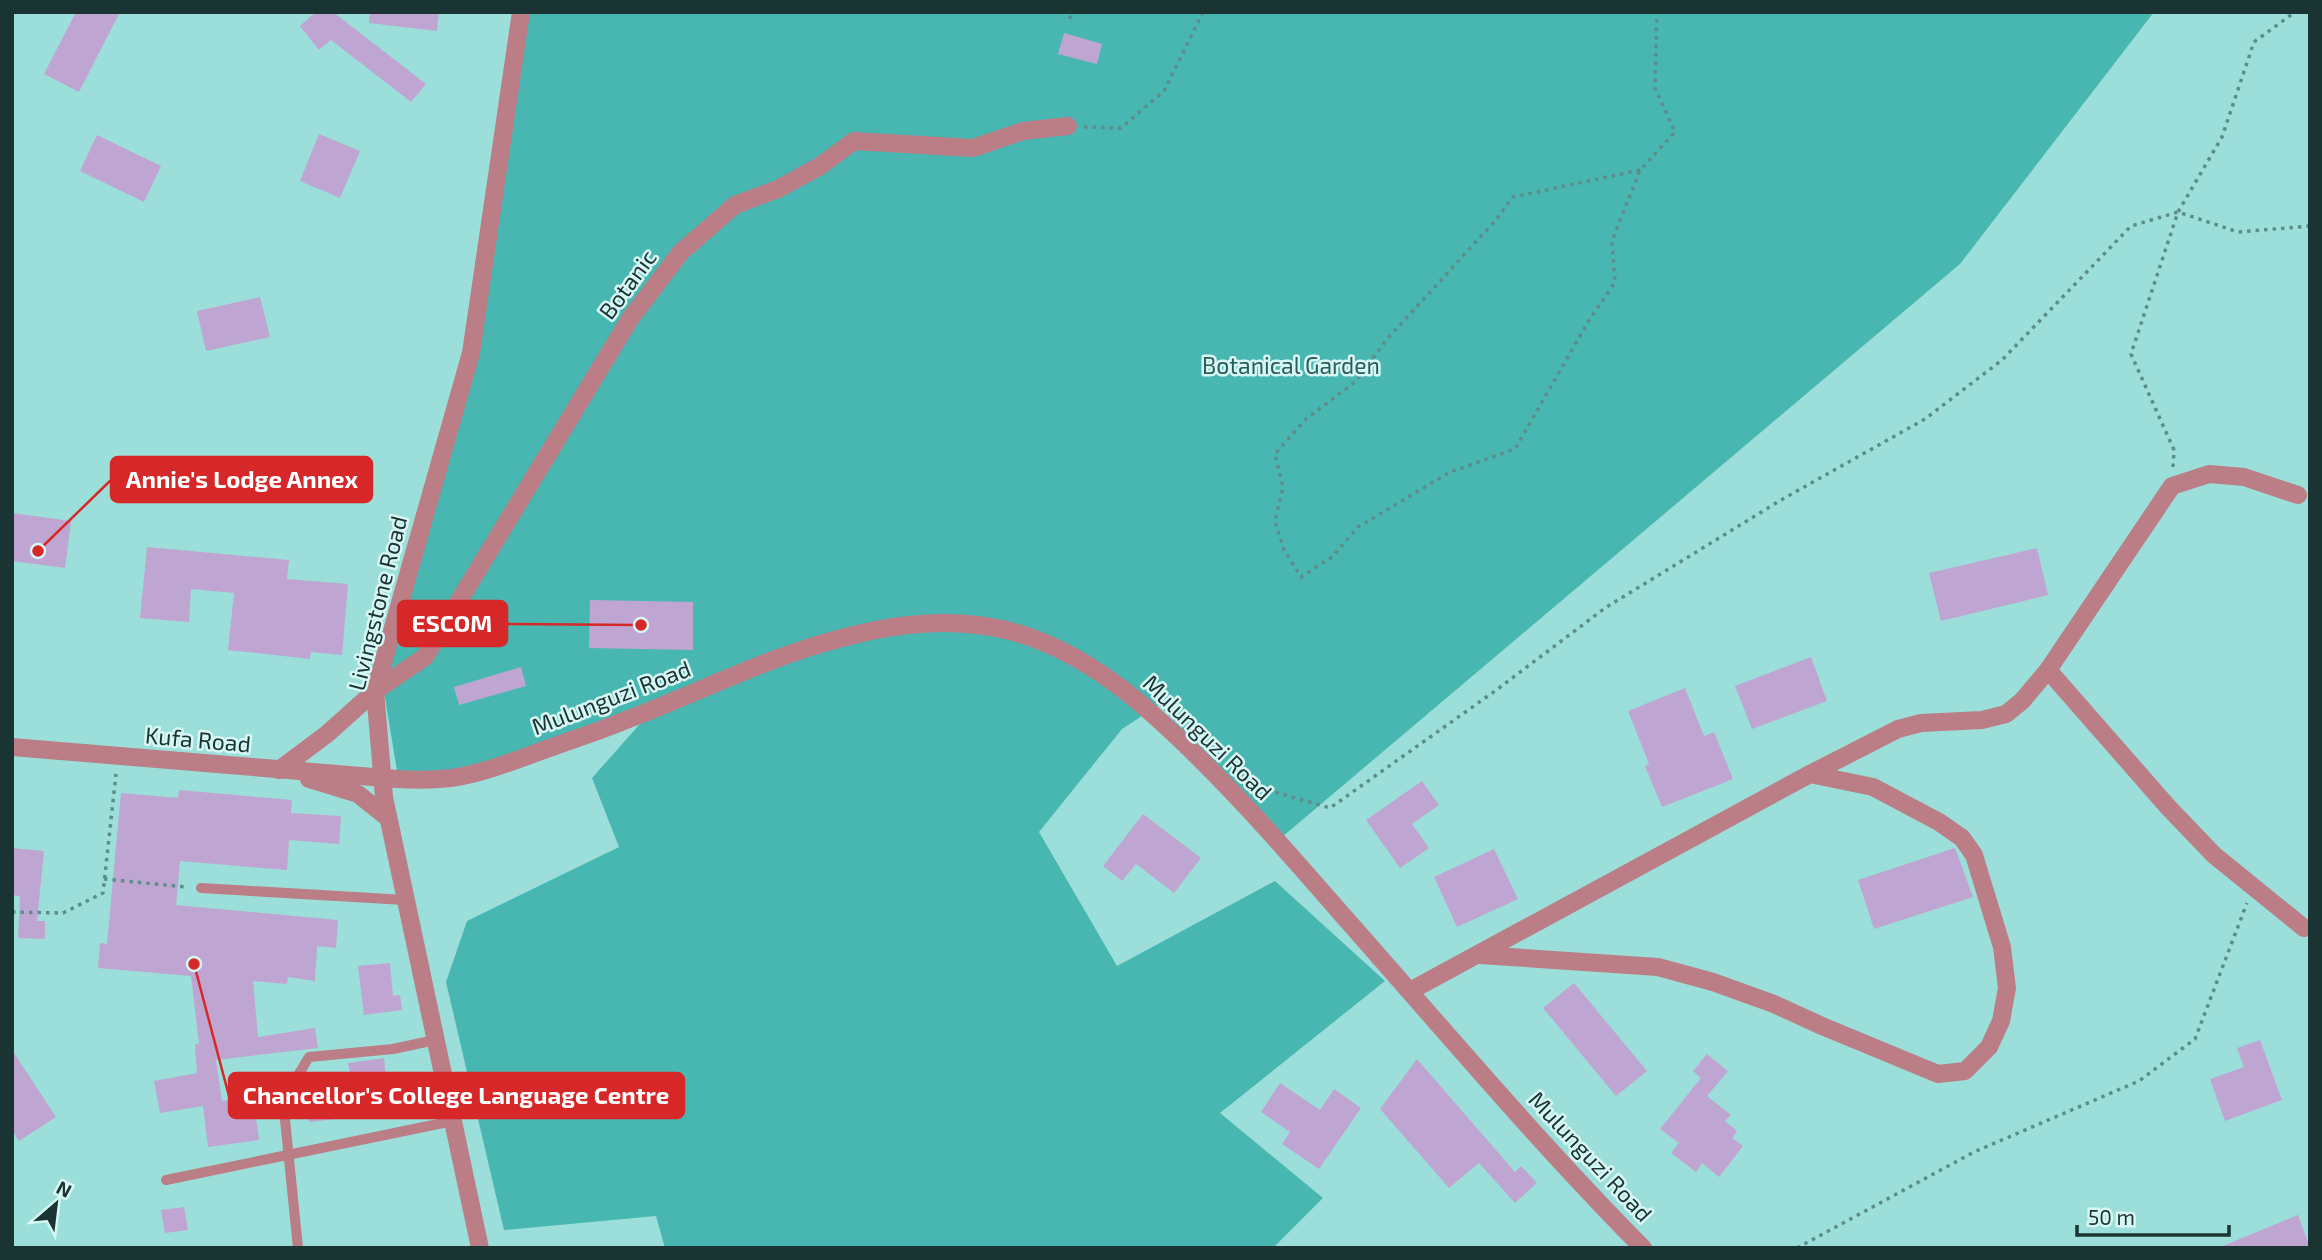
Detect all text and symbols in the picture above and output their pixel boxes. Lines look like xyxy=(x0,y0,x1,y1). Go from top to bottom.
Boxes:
street label: Botanic xyxy=(592,244,662,324)
park label: Botanical Garden xyxy=(1202,351,1380,379)
callout: Annie's Lodge Annex xyxy=(111,457,372,502)
text: Annie's Lodge Annex xyxy=(126,464,359,493)
street label: Livingstone Road xyxy=(342,513,412,693)
callout: ESCOM xyxy=(398,601,507,646)
text: ESCOM xyxy=(412,608,492,637)
street label: Mulunguzi Road xyxy=(528,654,694,740)
street label: Mulunguzi Road xyxy=(1138,669,1278,805)
street label: Kufa Road xyxy=(144,720,252,758)
callout: Chancellor's College Language Centre xyxy=(229,1073,684,1118)
text: Chancellor's College Language Centre xyxy=(243,1080,669,1109)
street label: Mulunguzi Road xyxy=(1523,1085,1659,1227)
north arrow xyxy=(21,1169,91,1239)
text: N xyxy=(53,1175,76,1202)
scale bar xyxy=(2077,1194,2229,1238)
text: 50 m xyxy=(2088,1204,2135,1229)

